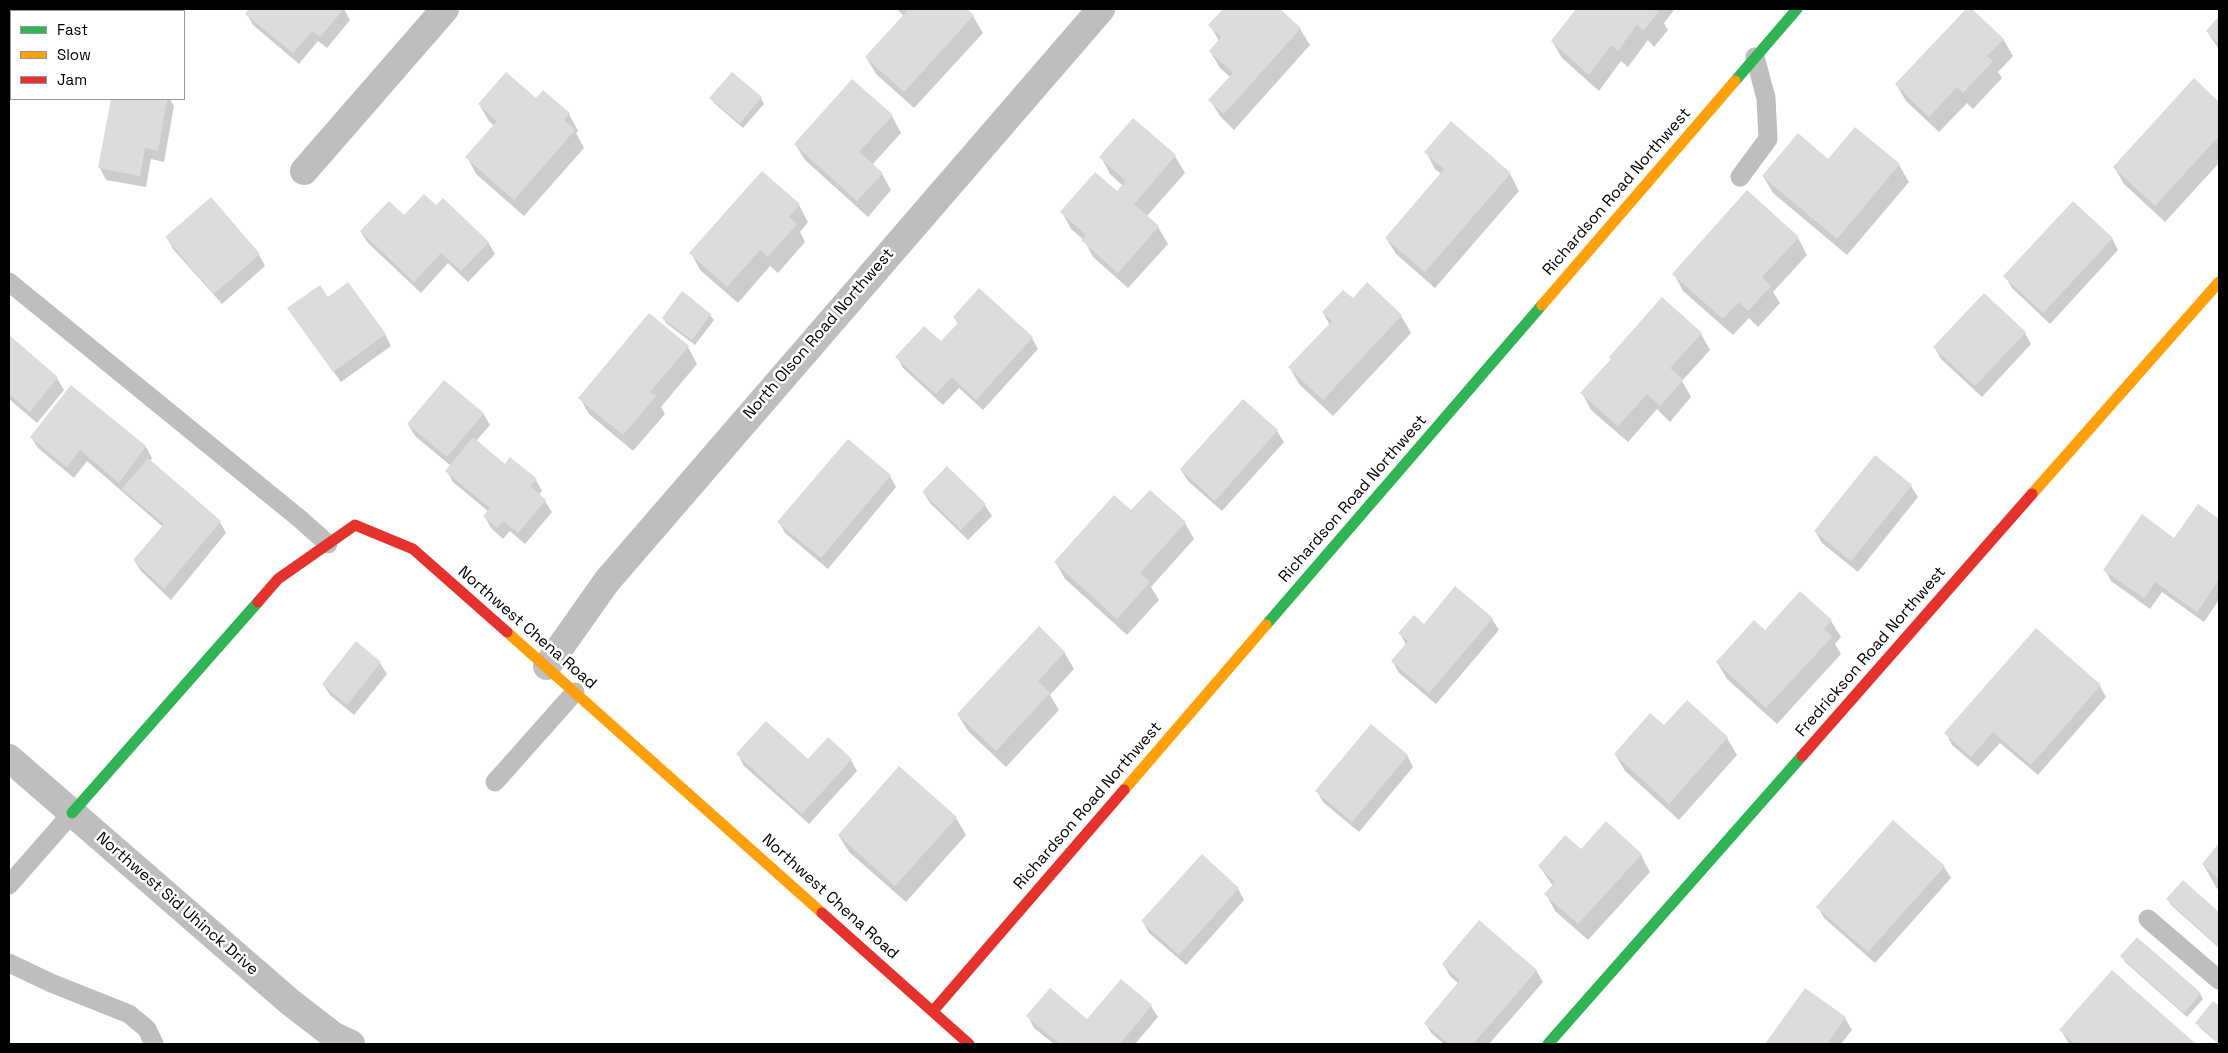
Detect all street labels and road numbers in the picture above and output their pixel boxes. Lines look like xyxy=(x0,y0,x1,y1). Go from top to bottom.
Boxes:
street label: Richardson Road Northwest xyxy=(1539,104,1695,280)
street label: North Olson Road Northwest xyxy=(740,245,898,423)
street label: Richardson Road Northwest xyxy=(1275,411,1431,587)
street label: Northwest Chena Road xyxy=(454,563,600,693)
street label: Fredrickson Road Northwest xyxy=(1792,563,1950,741)
street label: Richardson Road Northwest xyxy=(1010,718,1166,894)
street label: Northwest Sid Uhinck Drive xyxy=(92,828,262,980)
street label: Northwest Chena Road xyxy=(758,831,902,963)

